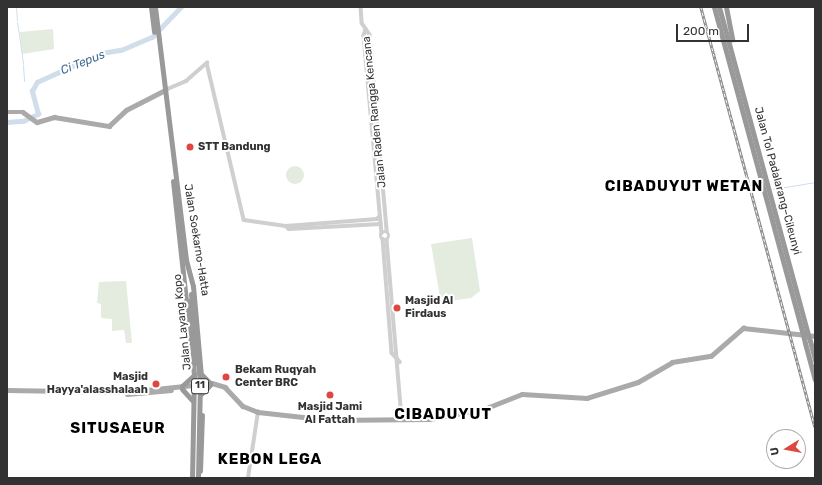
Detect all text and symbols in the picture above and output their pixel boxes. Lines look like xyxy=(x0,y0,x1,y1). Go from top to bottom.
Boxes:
scale bar xyxy=(678,16,751,42)
text: 200 m xyxy=(683,24,719,38)
street label: Jalan Raden Rangga Kencana xyxy=(360,36,390,188)
water label: Ci Tepus xyxy=(59,48,107,78)
street label: Jalan Tol Padalarang–Cileunyi xyxy=(751,105,803,257)
place label: STT Bandung xyxy=(198,140,271,154)
marker: STT Bandung xyxy=(185,142,195,152)
district label: CIBADUYUT WETAN xyxy=(605,178,763,196)
street label: Jalan Soekarno-Hatta xyxy=(181,183,211,297)
street label: Jalan Layang Kopo xyxy=(171,273,195,371)
place label: Masjid Al Firdaus xyxy=(405,295,453,321)
marker: Masjid Al Firdaus xyxy=(392,303,402,313)
place label: Bekam Ruqyah Center BRC xyxy=(235,364,316,390)
place label: Masjid Hayya'alasshalaah xyxy=(47,371,148,397)
marker: Bekam Ruqyah Center BRC xyxy=(220,371,232,383)
road number: 11 xyxy=(191,378,209,394)
marker: Masjid Hayya'alasshalaah xyxy=(151,379,161,389)
marker: Masjid Jami Al Fattah xyxy=(325,390,335,400)
place label: Masjid Jami Al Fattah xyxy=(298,401,362,427)
district label: CIBADUYUT xyxy=(394,406,492,424)
district label: SITUSAEUR xyxy=(70,420,166,438)
north arrow xyxy=(766,429,806,469)
text: U xyxy=(768,446,782,456)
district label: KEBON LEGA xyxy=(218,451,322,469)

